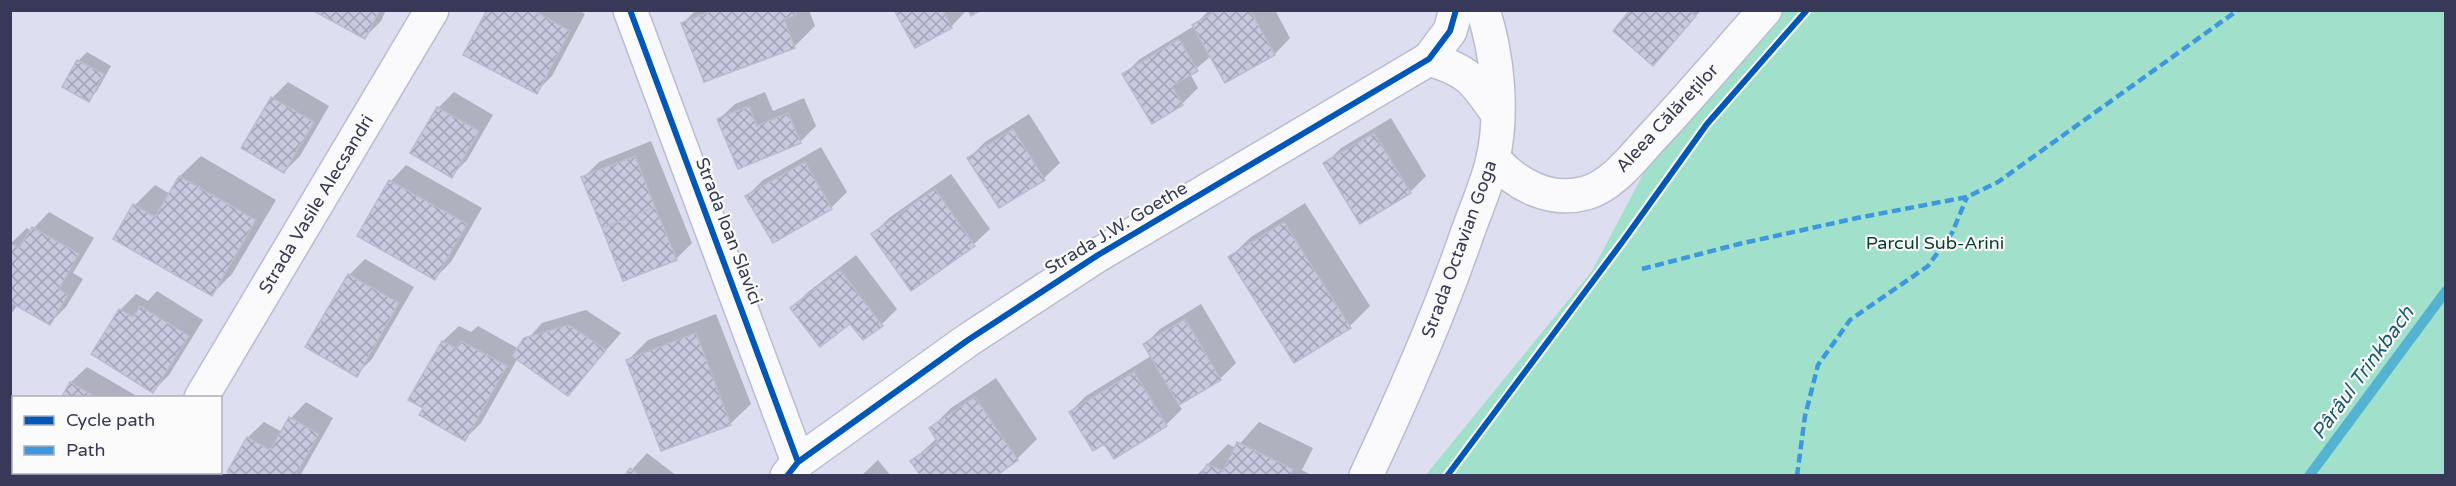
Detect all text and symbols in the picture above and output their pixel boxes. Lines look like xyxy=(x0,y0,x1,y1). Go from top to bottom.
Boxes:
street label: Aleea Călăreților xyxy=(1611,59,1723,177)
street label: Strada Vasile Alecsandri xyxy=(254,111,378,297)
street label: Strada Ioan Slavici xyxy=(691,154,767,308)
street label: Strada Octavian Goga xyxy=(1417,157,1501,341)
street label: Strada J.W. Goethe xyxy=(1041,177,1191,279)
park label: Parcul Sub-Arini xyxy=(1866,232,2004,254)
water label: Pârâul Trinkbach xyxy=(2307,301,2420,444)
legend xyxy=(12,396,222,474)
text: Cycle path xyxy=(66,409,155,431)
text: Path xyxy=(66,439,105,461)

